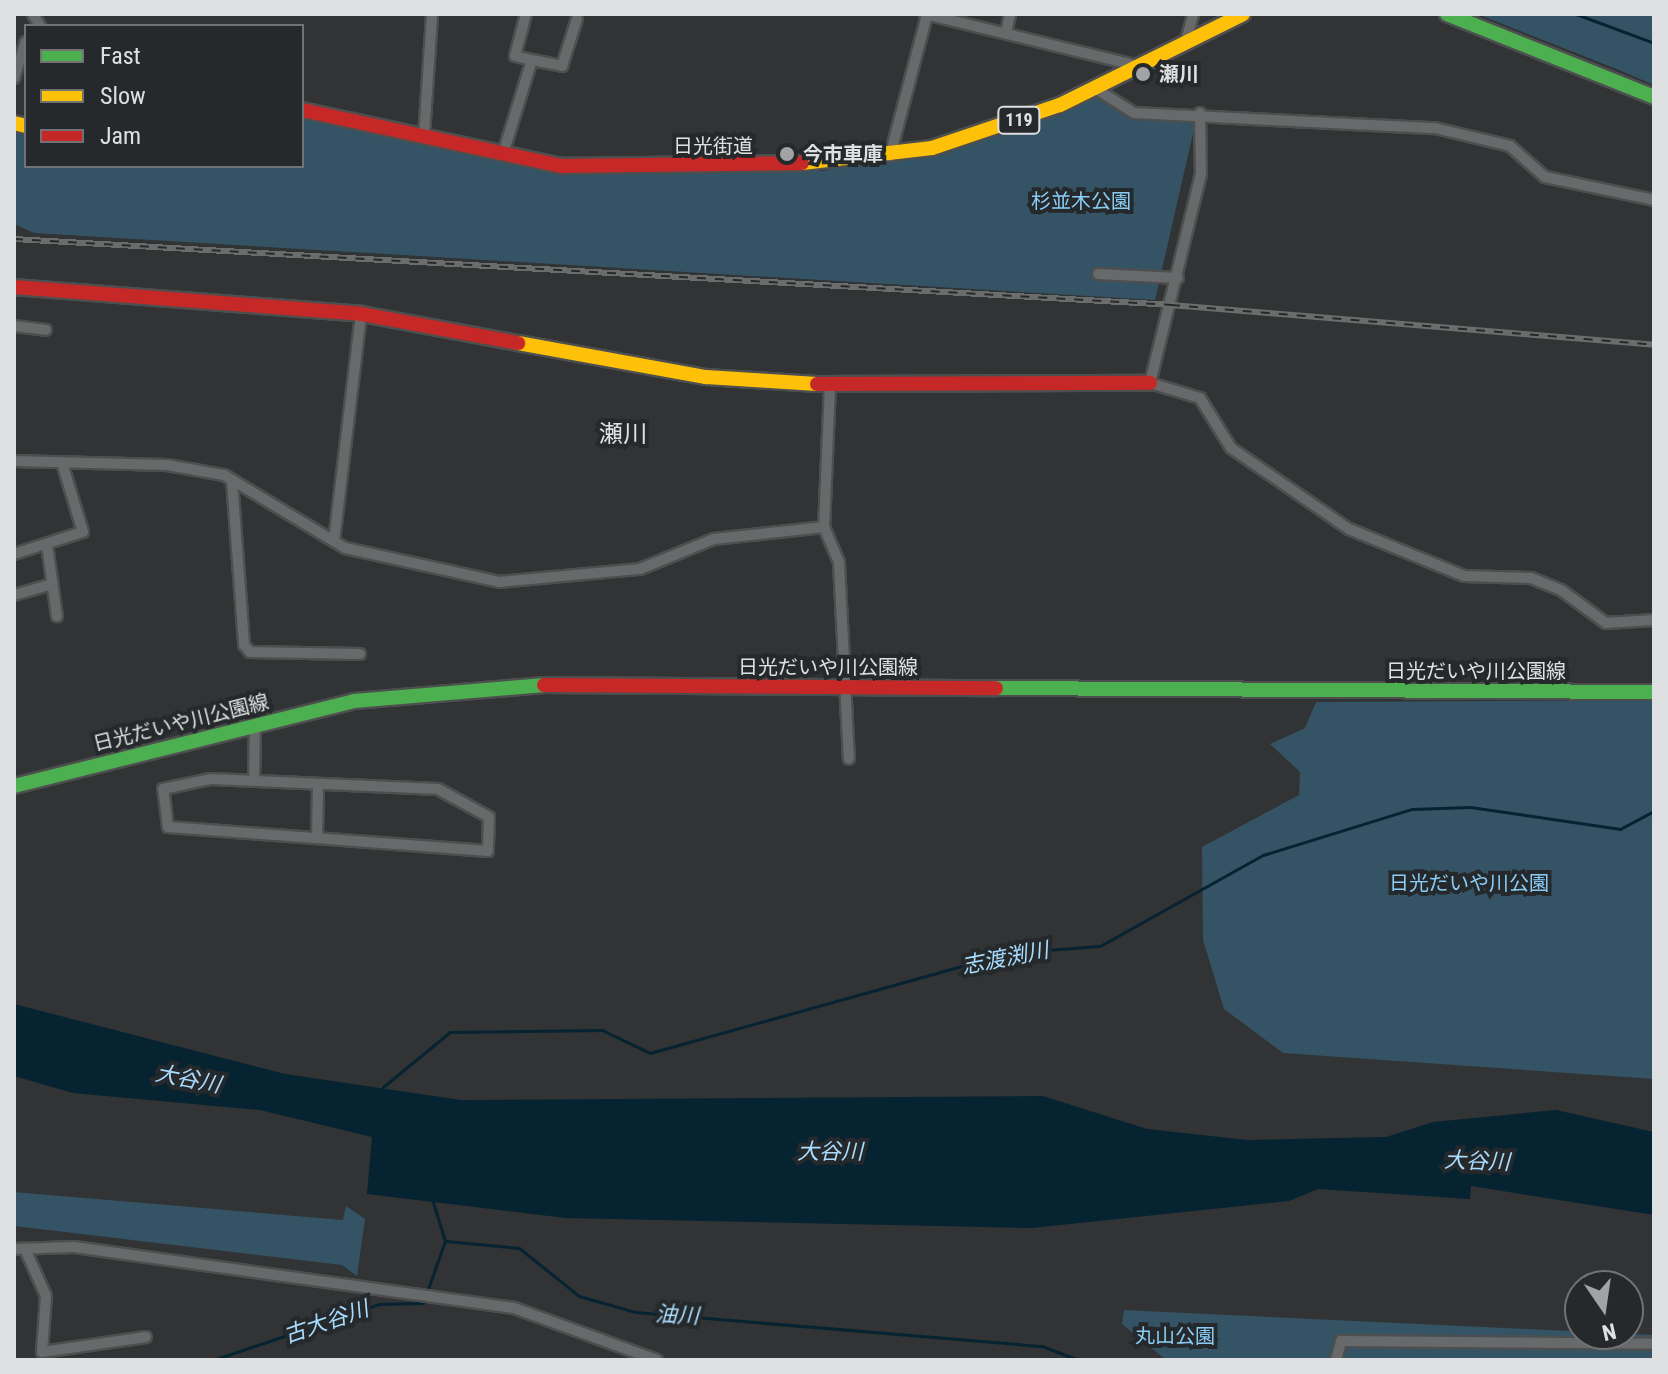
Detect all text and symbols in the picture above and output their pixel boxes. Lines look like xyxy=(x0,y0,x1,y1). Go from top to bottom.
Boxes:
legend xyxy=(24,24,304,168)
text: Fast xyxy=(100,42,141,70)
place label: 瀬川 xyxy=(1159,62,1199,86)
marker: 瀬川 xyxy=(1134,65,1152,83)
text: Slow xyxy=(100,82,146,110)
road number: 119 xyxy=(997,106,1041,134)
text: Jam xyxy=(100,122,141,150)
street label: 日光街道 xyxy=(673,134,753,158)
place label: 今市車庫 xyxy=(803,142,883,166)
marker: 今市車庫 xyxy=(778,145,796,163)
park label: 杉並木公園 xyxy=(1031,189,1131,213)
district label: 瀬川 xyxy=(599,421,647,449)
street label: 日光だいや川公園線 xyxy=(738,655,918,679)
street label: 日光だいや川公園線 xyxy=(1386,659,1566,683)
street label: 日光だいや川公園線 xyxy=(91,690,271,756)
park label: 日光だいや川公園 xyxy=(1389,871,1549,895)
water label: 志渡渕川 xyxy=(959,937,1051,979)
water label: 大谷川 xyxy=(153,1060,223,1098)
water label: 大谷川 xyxy=(797,1139,863,1165)
water label: 大谷川 xyxy=(1444,1147,1510,1175)
north arrow xyxy=(1564,1270,1644,1350)
water label: 古大谷川 xyxy=(280,1295,372,1349)
water label: 油川 xyxy=(654,1301,700,1329)
text: N xyxy=(1600,1318,1618,1346)
park label: 丸山公園 xyxy=(1135,1324,1215,1348)

